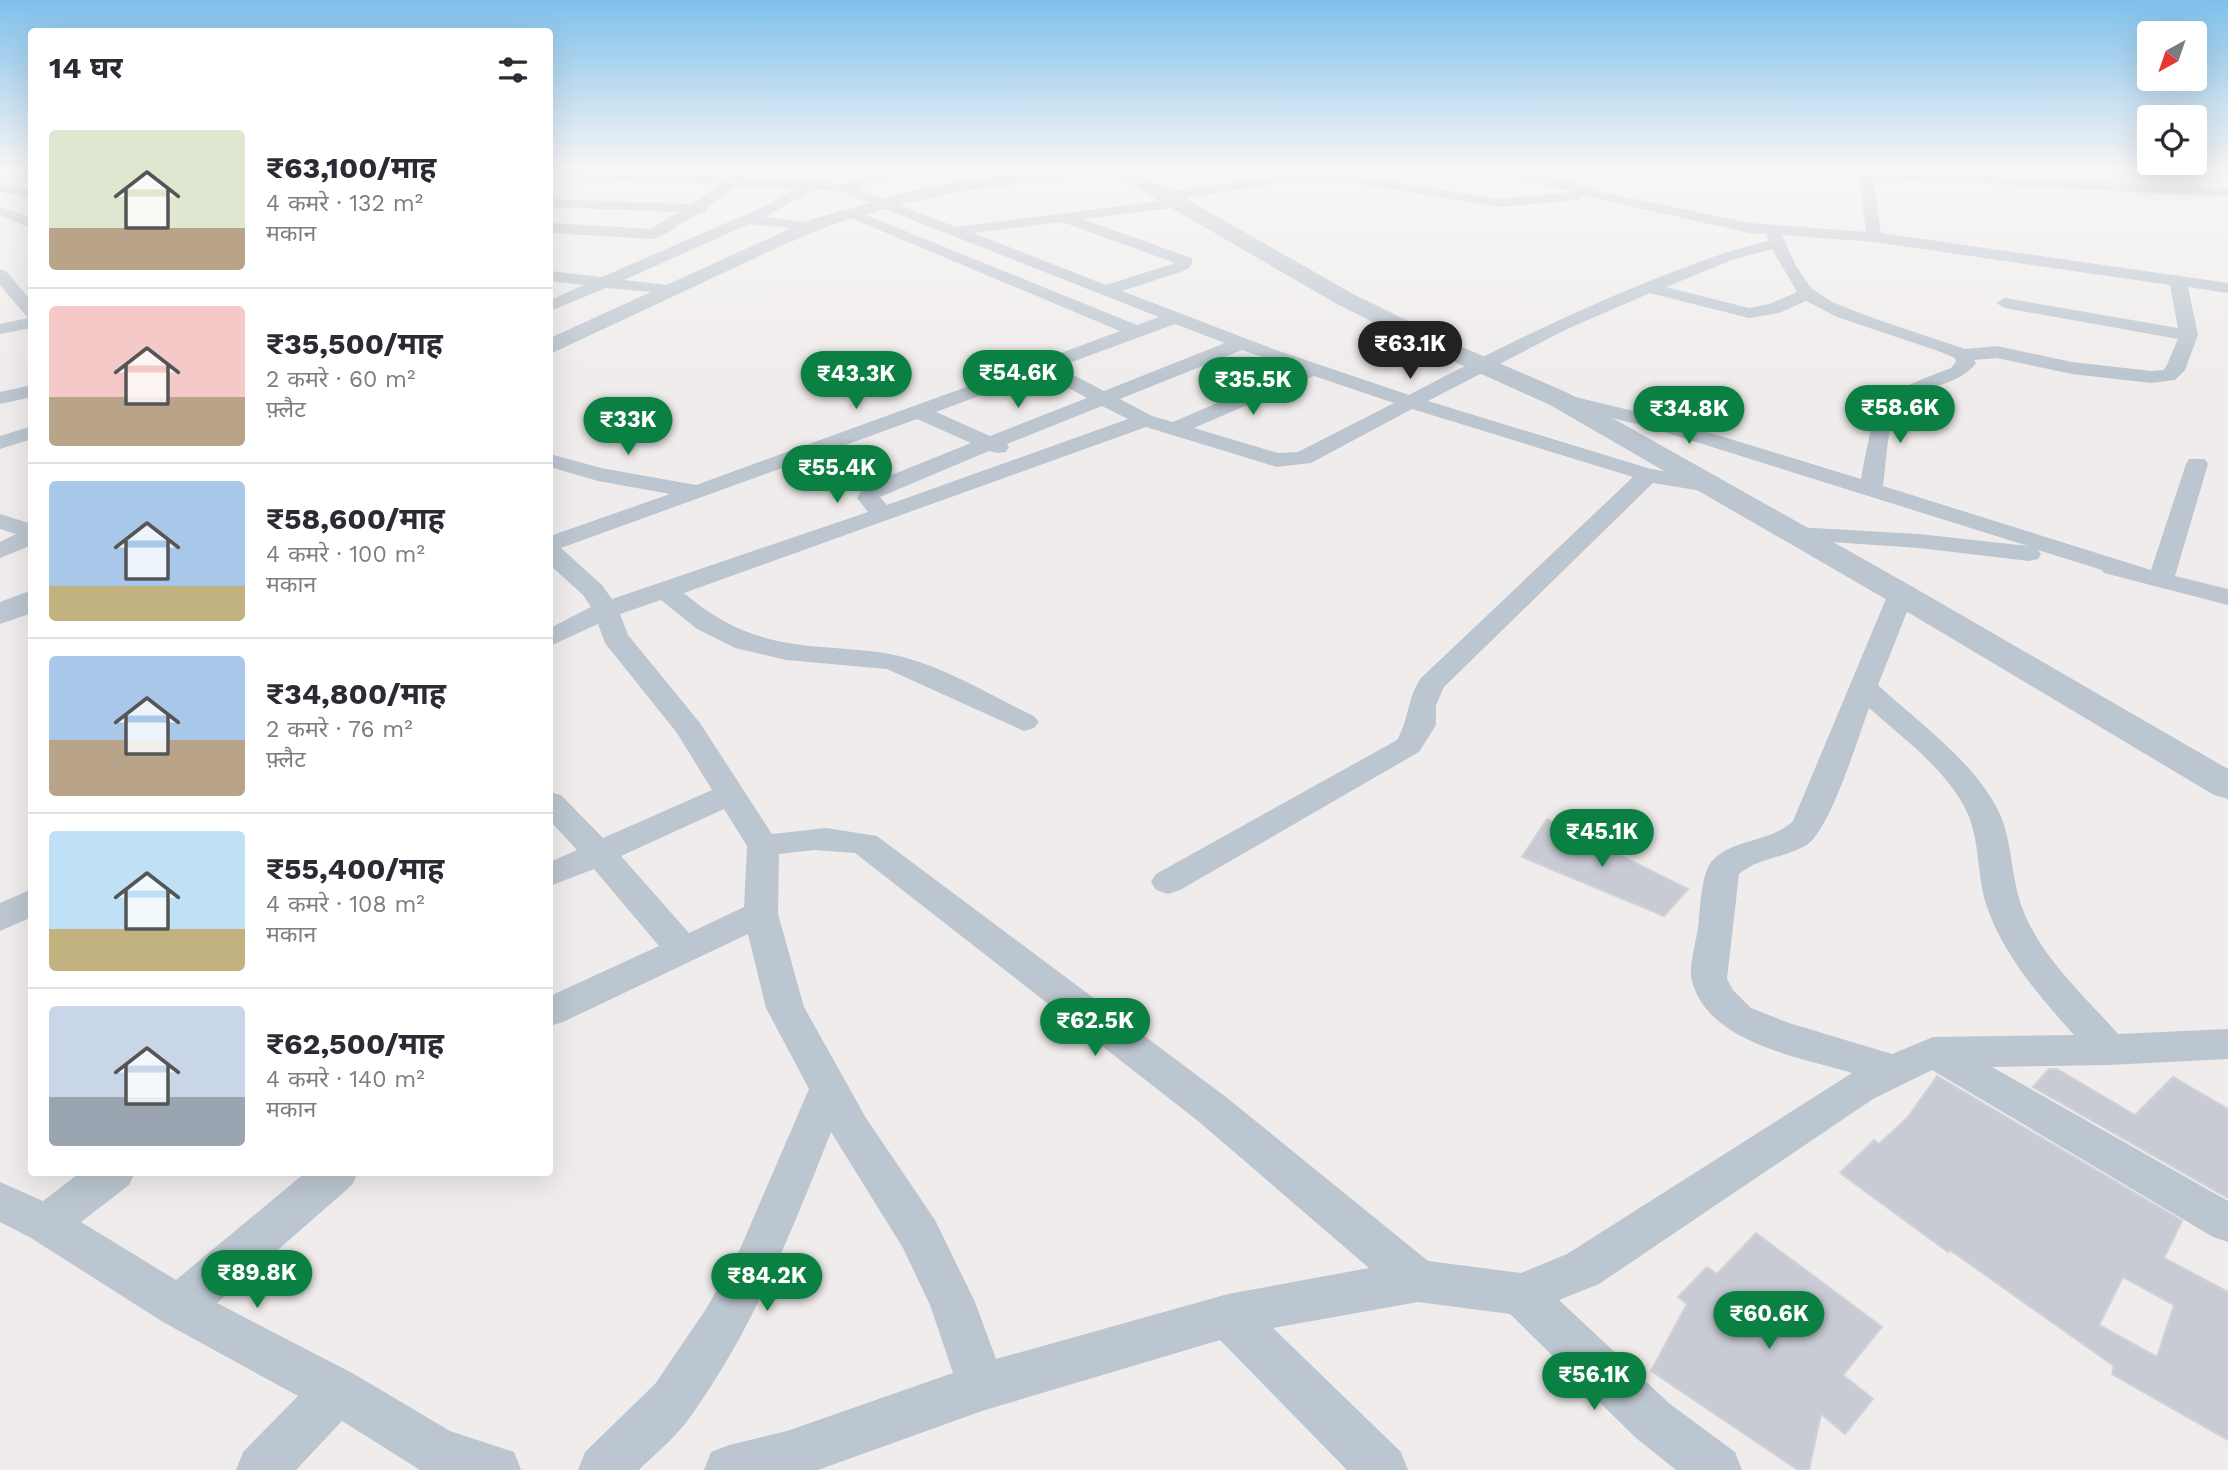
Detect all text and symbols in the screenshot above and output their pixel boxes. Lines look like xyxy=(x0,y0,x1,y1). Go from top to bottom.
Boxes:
north arrow xyxy=(2137,21,2207,91)
map controls xyxy=(2137,21,2207,175)
text: 14 घर xyxy=(49,50,123,85)
icon: filters xyxy=(494,51,532,89)
button: locate xyxy=(2137,105,2207,175)
text: ₹63,100/माह xyxy=(266,150,436,185)
icon: home xyxy=(105,158,189,242)
text: 4 कमरे · 132 m² xyxy=(266,190,423,217)
text: मकान xyxy=(266,220,316,247)
pin: ₹63.1K xyxy=(1353,322,1467,381)
text: ₹35,500/माह xyxy=(266,326,443,361)
text: ₹63.1K xyxy=(1374,330,1446,357)
icon: home xyxy=(105,334,189,418)
pin: ₹54.6K xyxy=(961,350,1075,410)
pin: ₹43.3K xyxy=(799,352,913,411)
pin: ₹35.5K xyxy=(1196,358,1310,417)
text: ₹54.6K xyxy=(979,359,1057,386)
text: ₹43.3K xyxy=(817,360,895,387)
text: 2 कमरे · 60 m² xyxy=(266,366,415,393)
text: ₹35.5K xyxy=(1215,366,1291,393)
pin: ₹34.8K xyxy=(1632,386,1746,446)
pin: ₹58.6K xyxy=(1843,386,1957,445)
text: ₹58.6K xyxy=(1861,394,1939,421)
text: ₹34.8K xyxy=(1649,395,1729,422)
text: फ़्लैट xyxy=(266,396,306,423)
pin: ₹33K xyxy=(587,398,669,457)
text: ₹33K xyxy=(599,406,657,433)
pin: ₹55.4K xyxy=(780,446,894,505)
text: ₹55.4K xyxy=(798,454,876,481)
text: ₹58,600/माह xyxy=(266,501,445,536)
icon: home xyxy=(105,509,189,593)
text: 4 कमरे · 100 m² xyxy=(266,541,425,568)
text: मकान xyxy=(266,571,316,598)
text: ₹34,800/माह xyxy=(266,676,446,711)
icon: home xyxy=(105,684,189,768)
text: 2 कमरे · 76 m² xyxy=(266,716,413,743)
text: फ़्लैट xyxy=(266,746,306,773)
pin: ₹45.1K xyxy=(1545,810,1659,869)
text: ₹45.1K xyxy=(1566,818,1638,845)
text: ₹55,400/माह xyxy=(266,851,444,886)
icon: home xyxy=(105,859,189,943)
text: 4 कमरे · 108 m² xyxy=(266,891,425,918)
text: मकान xyxy=(266,921,316,948)
pin: ₹62.5K xyxy=(1038,998,1152,1058)
text: ₹62.5K xyxy=(1056,1007,1134,1034)
text: ₹62,500/माह xyxy=(266,1026,444,1061)
icon: home xyxy=(105,1034,189,1118)
text: 4 कमरे · 140 m² xyxy=(266,1066,425,1093)
text: मकान xyxy=(266,1096,316,1123)
pin: ₹89.8K xyxy=(200,1250,314,1310)
pin: ₹84.2K xyxy=(710,1254,824,1313)
text: ₹89.8K xyxy=(217,1259,297,1286)
text: ₹84.2K xyxy=(727,1262,807,1289)
pin: ₹60.6K xyxy=(1712,1292,1826,1351)
text: ₹60.6K xyxy=(1729,1300,1809,1327)
pin: ₹56.1K xyxy=(1537,1352,1651,1412)
text: ₹56.1K xyxy=(1558,1361,1630,1388)

